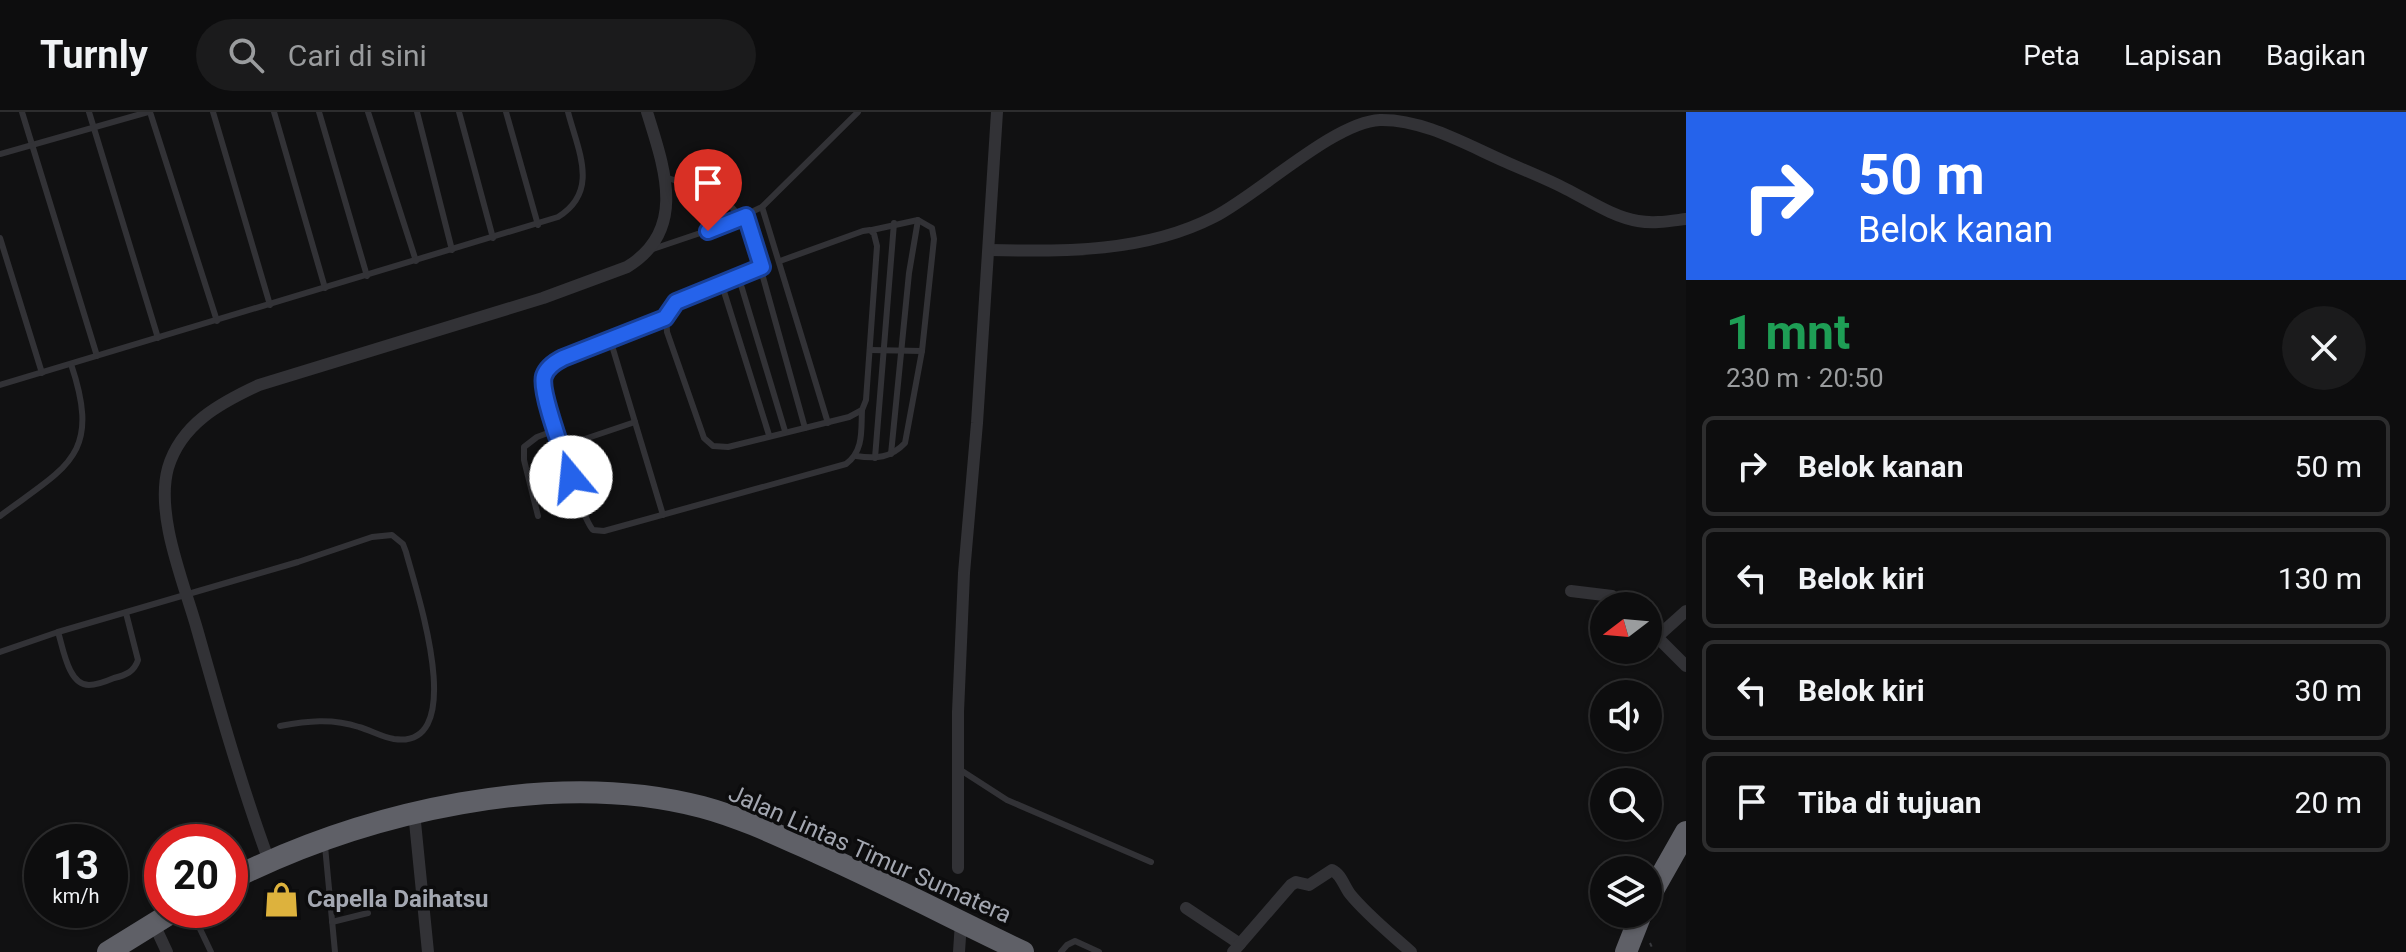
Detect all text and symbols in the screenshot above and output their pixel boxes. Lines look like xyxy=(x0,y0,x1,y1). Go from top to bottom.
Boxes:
search box xyxy=(196,19,756,91)
text: Turnly xyxy=(40,33,148,77)
icon: search xyxy=(224,33,268,77)
text: Cari di sini xyxy=(288,38,427,73)
text: Peta xyxy=(2023,39,2080,72)
text: Lapisan xyxy=(2124,39,2222,72)
text: Bagikan xyxy=(2266,39,2366,72)
text: 50 m xyxy=(1858,142,1985,208)
icon: right xyxy=(1726,144,1830,248)
pin xyxy=(674,149,742,231)
icon: arrive xyxy=(686,161,730,205)
text: Belok kanan xyxy=(1858,209,2053,251)
text: 1 mnt xyxy=(1726,304,1850,361)
button: close xyxy=(2282,306,2366,390)
text: 230 m · 20:50 xyxy=(1726,363,1884,393)
position arrow xyxy=(529,435,613,519)
icon: right xyxy=(1730,444,1774,488)
text: Belok kanan xyxy=(1798,449,1963,484)
text: 50 m xyxy=(2295,449,2362,484)
icon: left xyxy=(1730,556,1774,600)
text: Belok kiri xyxy=(1798,561,1925,596)
text: 130 m xyxy=(2278,561,2362,596)
north arrow xyxy=(1590,592,1662,664)
map controls xyxy=(1590,592,1662,928)
icon: left xyxy=(1730,668,1774,712)
text: Belok kiri xyxy=(1798,673,1925,708)
text: 30 m xyxy=(2295,673,2362,708)
button: sound xyxy=(1590,680,1662,752)
button: search xyxy=(1590,768,1662,840)
street label: Jalan Lintas Timur Sumatera xyxy=(724,779,1016,929)
icon: arrive xyxy=(1730,780,1774,824)
text: Tiba di tujuan xyxy=(1798,785,1982,820)
text: 20 m xyxy=(2295,785,2362,820)
speed limit sign: 20 xyxy=(144,824,248,928)
text: 13 xyxy=(53,842,99,889)
button: layers xyxy=(1590,856,1662,928)
shop icon: Capella Daihatsu xyxy=(262,880,300,918)
text: km/h xyxy=(53,884,99,908)
place label: Capella Daihatsu xyxy=(307,885,489,913)

